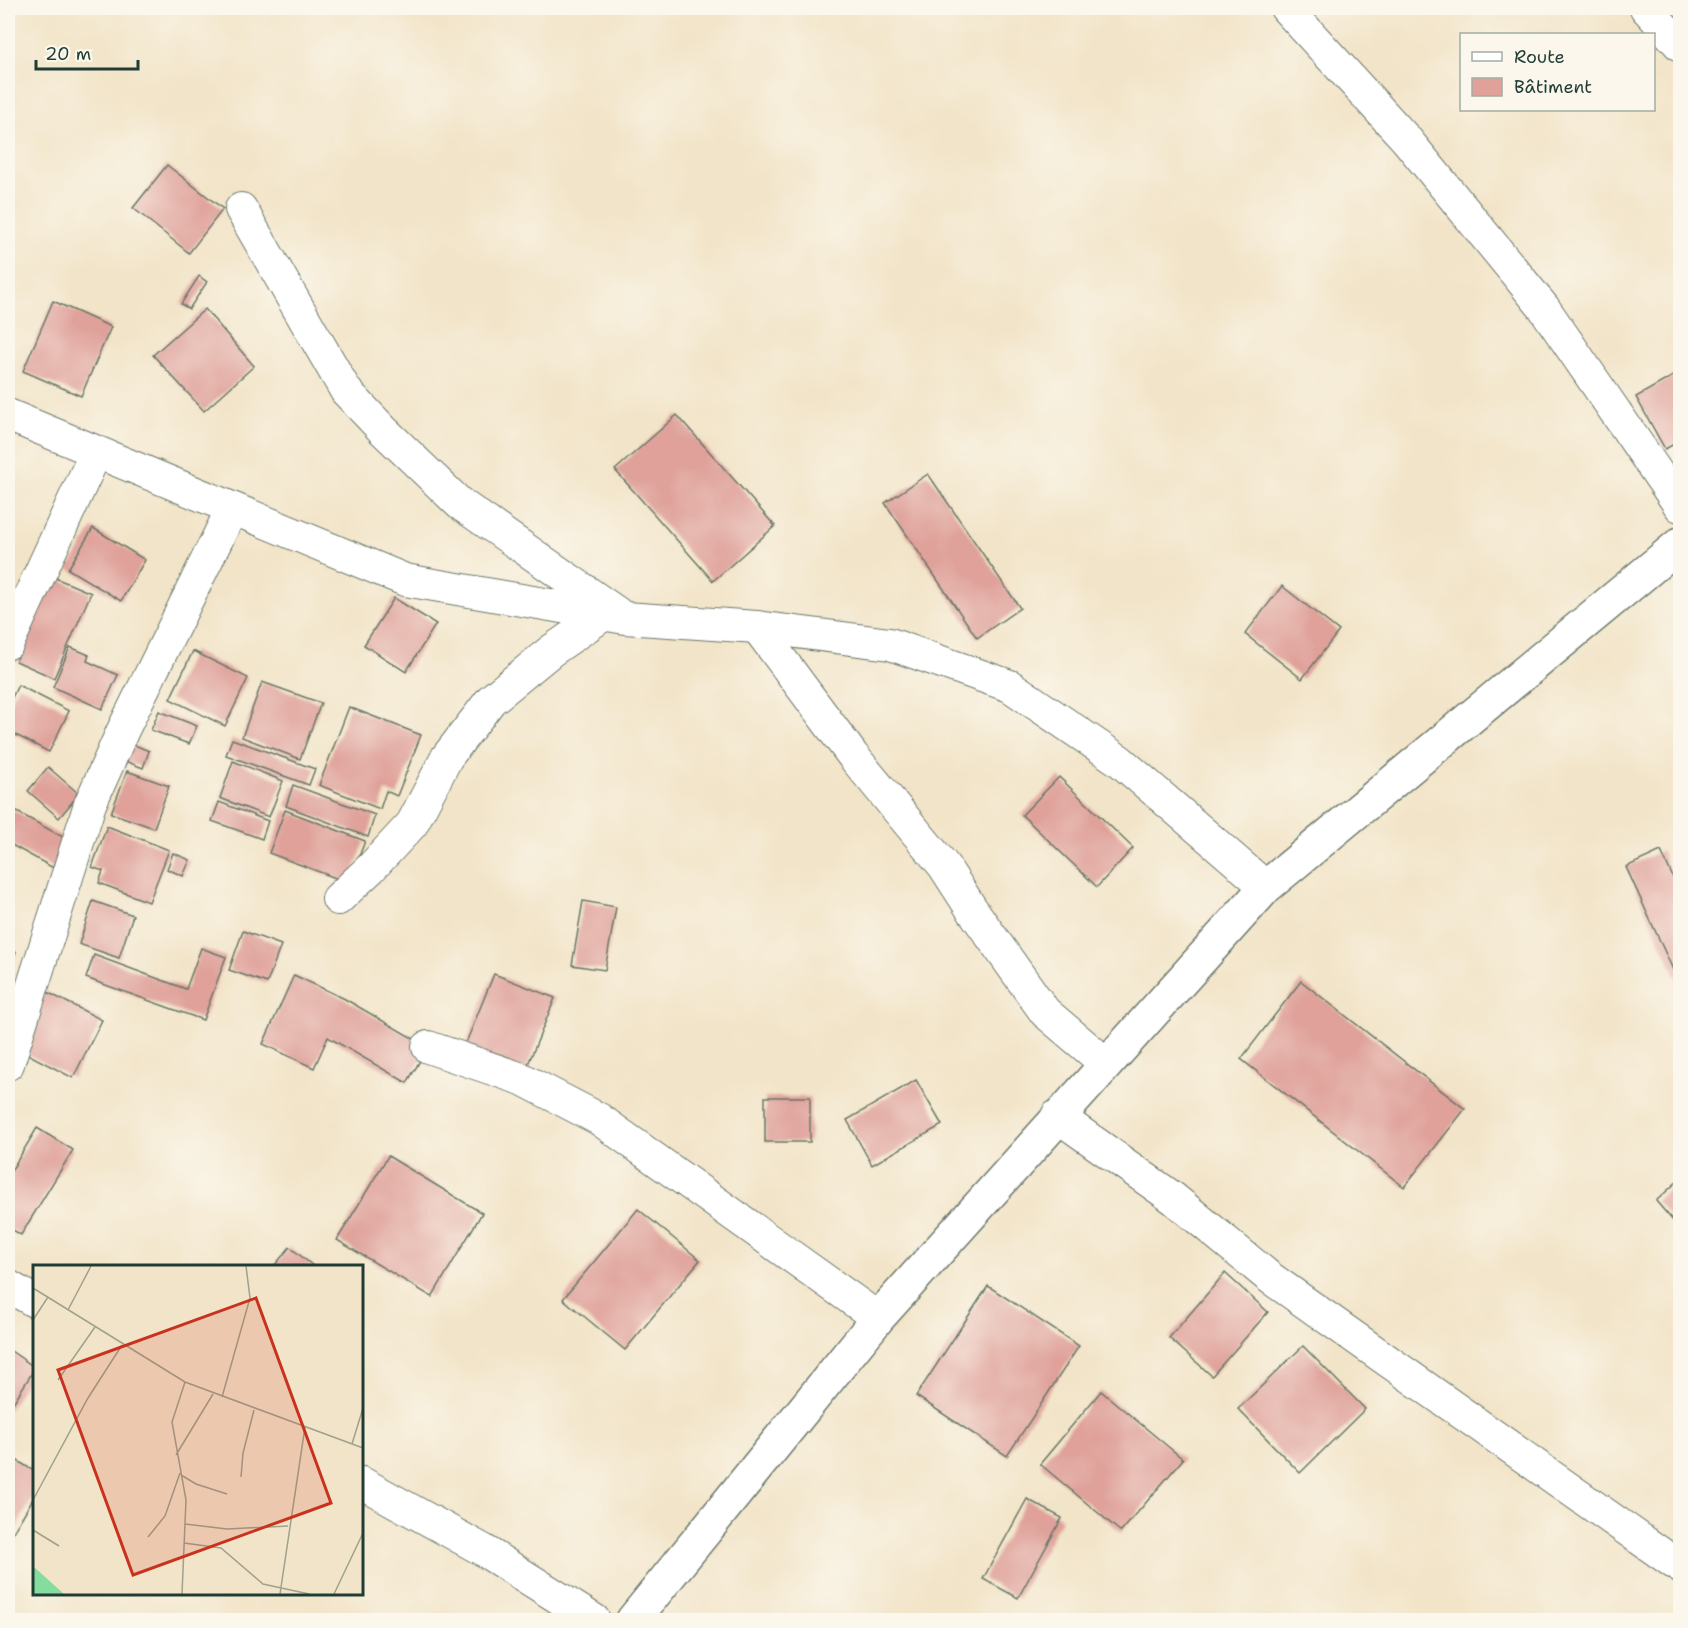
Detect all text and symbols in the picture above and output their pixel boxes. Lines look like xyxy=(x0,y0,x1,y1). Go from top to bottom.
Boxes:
scale bar xyxy=(36,33,138,71)
legend xyxy=(1460,33,1655,111)
text: 20 m xyxy=(45,42,91,66)
text: Route xyxy=(1514,45,1565,69)
text: Bâtiment xyxy=(1514,75,1592,99)
inset map xyxy=(33,1265,363,1595)

